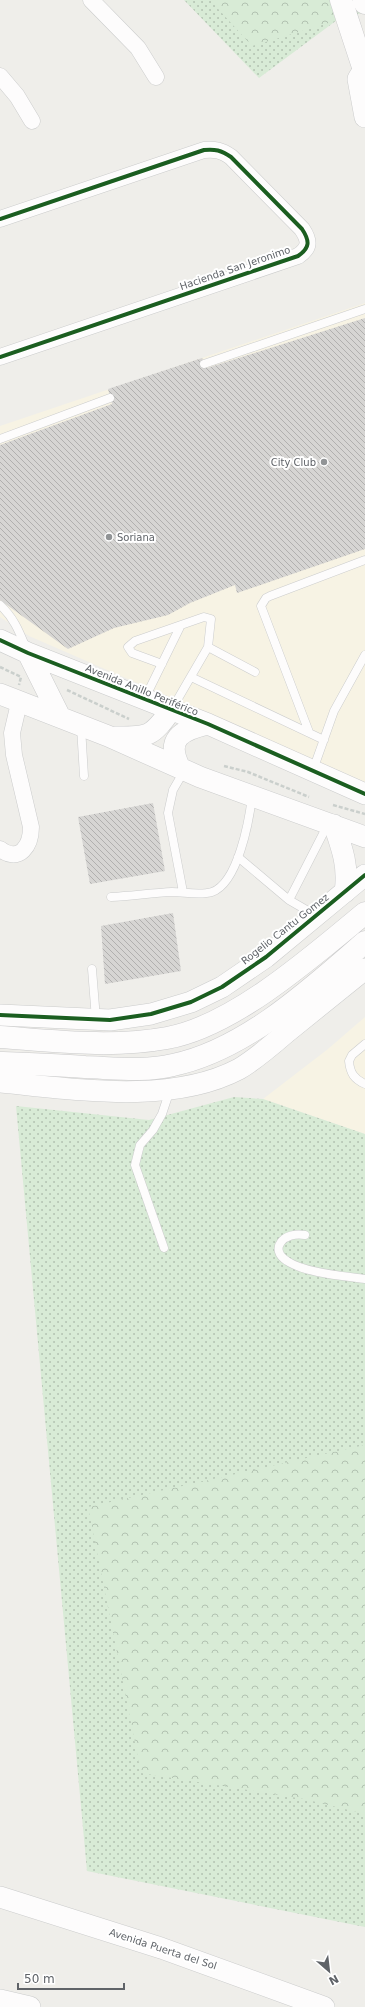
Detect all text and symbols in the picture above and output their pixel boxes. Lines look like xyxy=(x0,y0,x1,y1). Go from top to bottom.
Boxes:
street label: Hacienda San Jeronimo xyxy=(178,244,292,292)
place label: City Club xyxy=(271,457,316,468)
marker: City Club xyxy=(319,457,329,467)
marker: Soriana xyxy=(104,532,114,542)
place label: Soriana xyxy=(117,532,155,543)
street label: Avenida Anillo Periférico xyxy=(84,662,200,718)
street label: Rogelio Cantu Gomez xyxy=(239,891,331,967)
street label: Avenida Puerta del Sol xyxy=(108,1926,218,1972)
north arrow xyxy=(309,1951,349,1991)
scale bar xyxy=(18,1965,124,1991)
text: N xyxy=(326,1971,341,1987)
text: 50 m xyxy=(24,1972,55,1986)

